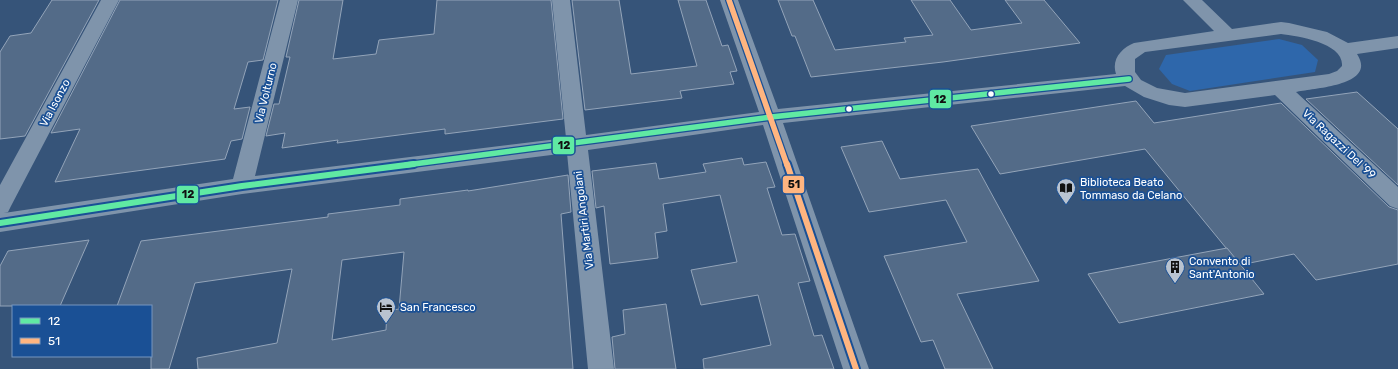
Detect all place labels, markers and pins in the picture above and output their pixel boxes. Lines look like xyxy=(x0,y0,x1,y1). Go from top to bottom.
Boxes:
unlabelled marker xyxy=(986,89,996,99)
unlabelled marker xyxy=(844,104,854,114)
place label: Biblioteca Beato Tommaso da Celano xyxy=(1080,176,1182,202)
library icon: Biblioteca Beato Tommaso da Celano xyxy=(1055,177,1077,205)
place label: Convento di Sant'Antonio xyxy=(1189,255,1255,281)
building icon: Convento di Sant'Antonio xyxy=(1164,256,1186,284)
hotel icon: San Francesco xyxy=(375,296,397,324)
place label: San Francesco xyxy=(400,301,476,314)

